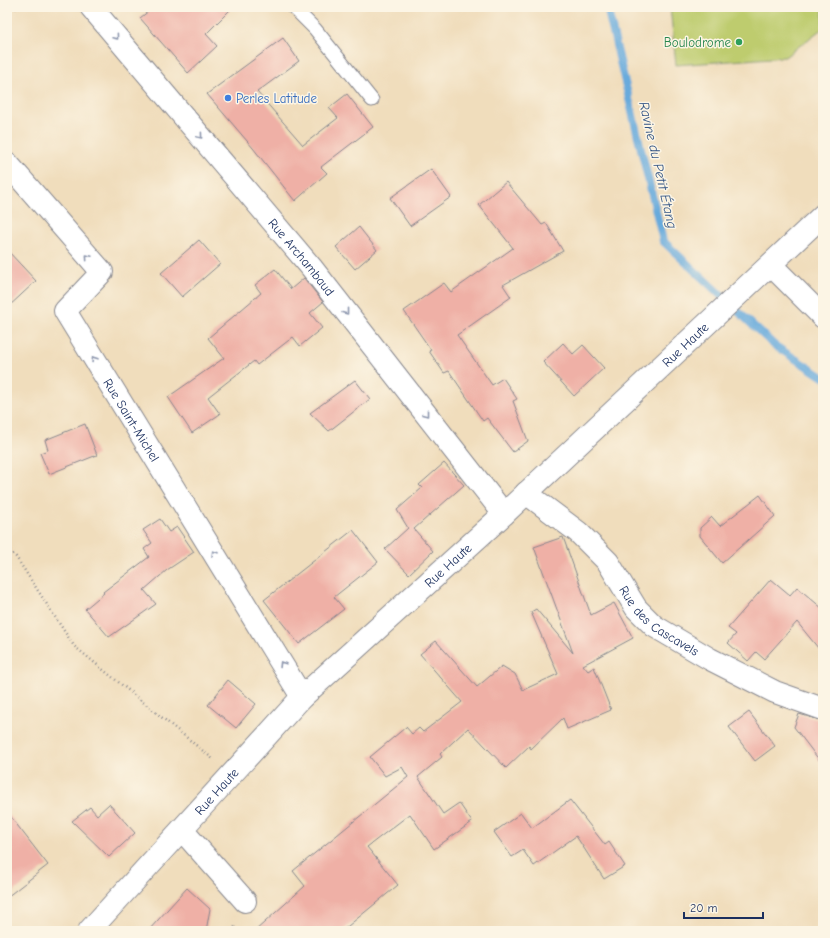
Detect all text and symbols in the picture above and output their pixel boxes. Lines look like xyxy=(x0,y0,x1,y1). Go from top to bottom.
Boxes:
one-way arrow xyxy=(112,32,119,39)
place label: Boulodrome xyxy=(664,35,731,50)
marker: Boulodrome xyxy=(734,37,744,47)
place label: Perles Latitude xyxy=(236,91,317,106)
marker: Perles Latitude xyxy=(223,93,233,103)
water label: Ravine du Petit Étang xyxy=(635,100,681,230)
one-way arrow xyxy=(196,132,203,139)
street label: Rue Archambaud xyxy=(266,215,338,299)
one-way arrow xyxy=(85,254,92,261)
one-way arrow xyxy=(341,307,348,314)
street label: Rue Haute xyxy=(659,319,712,370)
one-way arrow xyxy=(92,356,99,363)
street label: Rue Saint-Michel xyxy=(101,375,163,464)
one-way arrow xyxy=(421,410,428,417)
street label: Rue Haute xyxy=(421,540,475,590)
one-way arrow xyxy=(211,550,218,557)
street label: Rue des Cascavels xyxy=(617,583,702,658)
one-way arrow xyxy=(279,661,286,668)
street label: Rue Haute xyxy=(191,764,242,818)
scale bar xyxy=(684,894,763,920)
text: 20 m xyxy=(690,901,718,915)

